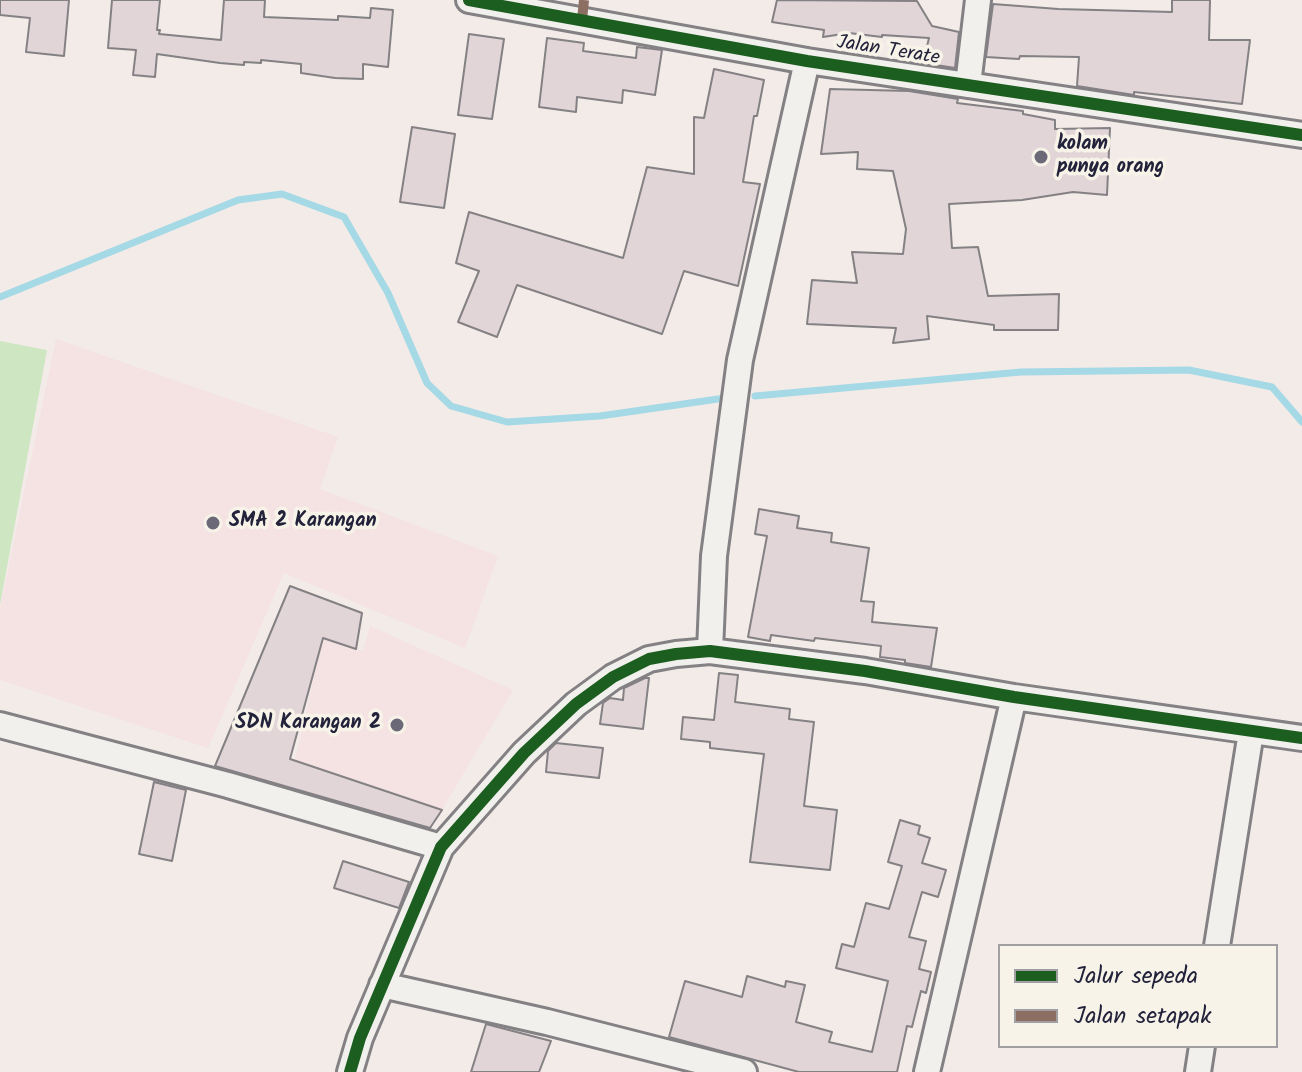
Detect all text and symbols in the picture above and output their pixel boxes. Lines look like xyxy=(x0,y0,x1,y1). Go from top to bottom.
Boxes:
street label: Jalan Terate xyxy=(835,32,941,72)
place label: kolam punya orang xyxy=(1057,134,1164,181)
marker: kolam punya orang xyxy=(1032,148,1050,166)
place label: SMA 2 Karangan xyxy=(229,511,376,535)
marker: SMA 2 Karangan xyxy=(204,514,222,532)
place label: SDN Karangan 2 xyxy=(235,713,381,737)
marker: SDN Karangan 2 xyxy=(388,716,406,734)
legend xyxy=(998,944,1278,1048)
text: Jalur sepeda xyxy=(1074,957,1198,996)
text: Jalan setapak xyxy=(1074,997,1212,1036)

